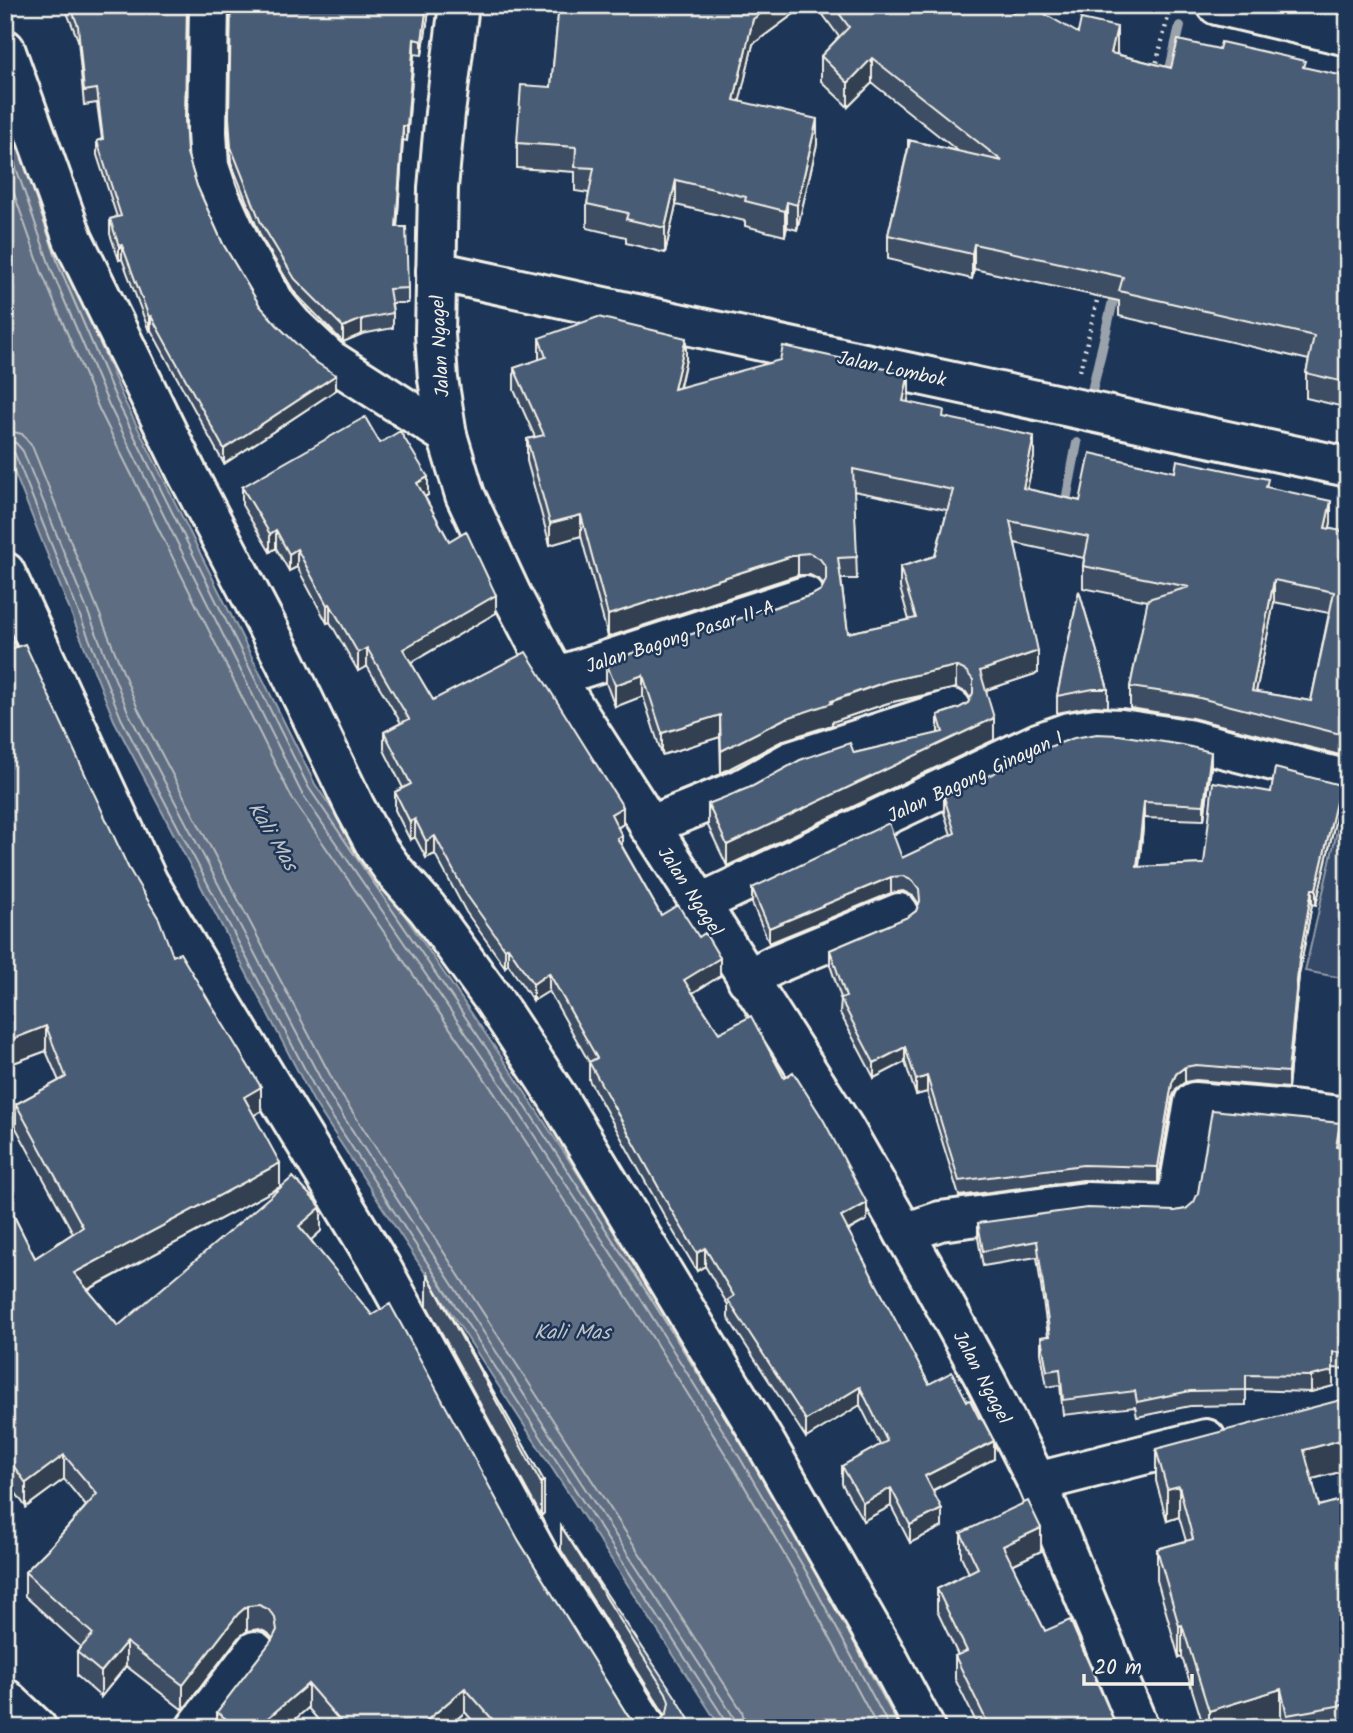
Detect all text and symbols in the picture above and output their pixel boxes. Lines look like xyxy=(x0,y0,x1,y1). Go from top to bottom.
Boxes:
street label: Jalan Ngagel xyxy=(423,294,459,398)
street label: Jalan Lombok xyxy=(834,344,949,396)
street label: Jalan Bagong Pasar II-A xyxy=(582,593,779,683)
street label: Jalan Bagong Ginayan I xyxy=(883,724,1069,832)
water label: Kali Mas xyxy=(238,796,307,880)
street label: Jalan Ngagel xyxy=(649,841,730,943)
water label: Kali Mas xyxy=(534,1317,612,1350)
street label: Jalan Ngagel xyxy=(944,1326,1019,1430)
scale bar xyxy=(1084,1642,1192,1686)
text: 20 m xyxy=(1094,1652,1142,1685)

